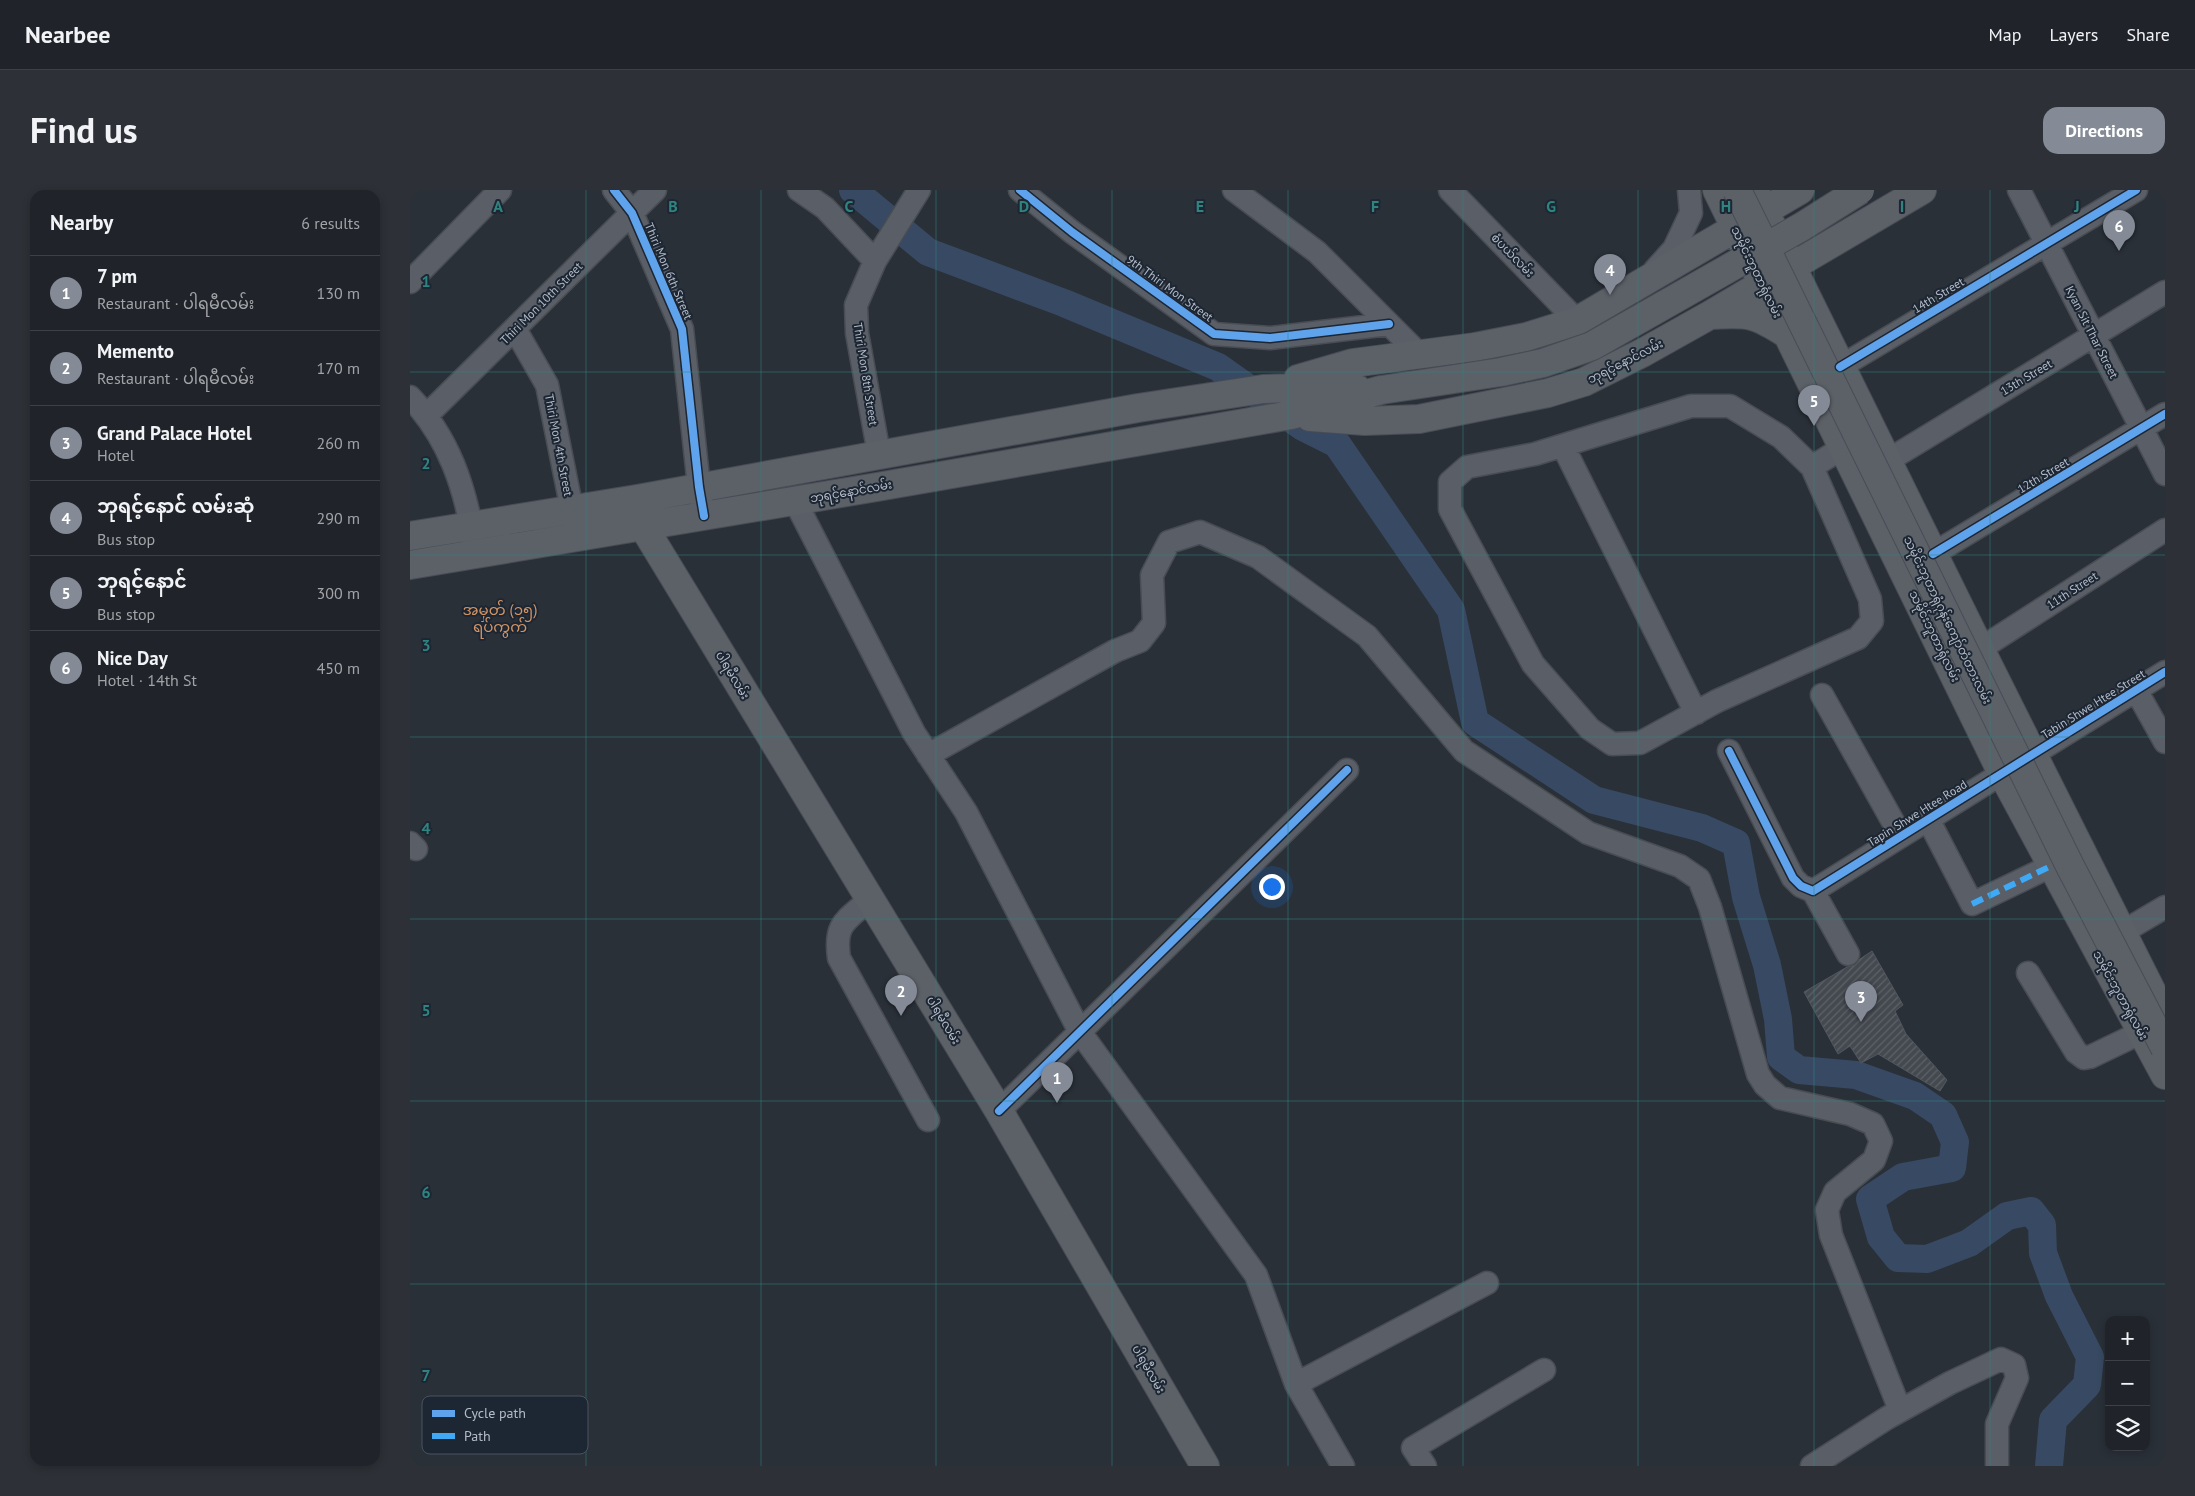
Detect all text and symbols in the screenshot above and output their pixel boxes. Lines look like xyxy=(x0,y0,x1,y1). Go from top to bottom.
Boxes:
text: Nearbee xyxy=(25,19,110,50)
text: Map xyxy=(1989,23,2021,46)
text: Layers xyxy=(2049,23,2098,46)
text: Share xyxy=(2126,23,2170,46)
text: Find us xyxy=(30,107,138,153)
button: Directions xyxy=(2043,107,2165,154)
text: A xyxy=(493,196,503,216)
text: B xyxy=(668,196,678,216)
text: C xyxy=(845,196,854,216)
text: D xyxy=(1019,196,1029,216)
text: E xyxy=(1196,196,1204,216)
text: F xyxy=(1371,196,1379,216)
text: G xyxy=(1546,196,1556,216)
text: H xyxy=(1721,196,1731,216)
text: I xyxy=(1900,196,1904,216)
text: J xyxy=(2073,196,2080,216)
text: Nearby xyxy=(50,209,113,236)
pin: 6 xyxy=(2103,210,2135,251)
text: 6 results xyxy=(301,213,360,233)
street label: Thiri Mon 6th Street xyxy=(642,220,696,322)
street label: သမိုင်းဘူတာရုံလမ်း xyxy=(1726,223,1787,322)
street label: စံပယ်လမ်း xyxy=(1488,229,1538,280)
street label: 9th Thiri Mon Street xyxy=(1124,252,1216,324)
pin: 4 xyxy=(1594,254,1626,295)
street label: Thiri Mon 10th Street xyxy=(497,259,585,347)
text: 7 pm xyxy=(97,264,137,288)
text: 1 xyxy=(421,271,431,291)
street label: 14th Street xyxy=(1909,274,1967,316)
text: 1 xyxy=(61,283,71,303)
text: 130 m xyxy=(317,283,360,303)
street label: Kyan Sit Thar Street xyxy=(2062,283,2122,381)
text: Restaurant · ပါရမီလမ်း xyxy=(97,293,254,313)
street label: Thiri Mon 8th Street xyxy=(850,322,882,426)
street label: ဘုရင့်နောင်လမ်း xyxy=(1584,335,1667,389)
text: Memento xyxy=(97,339,174,363)
street label: 13th Street xyxy=(1997,356,2055,398)
text: 2 xyxy=(61,358,71,378)
text: 170 m xyxy=(317,358,360,378)
text: Restaurant · ပါရမီလမ်း xyxy=(97,368,254,388)
pin: 5 xyxy=(1798,385,1830,426)
street label: Thiri Mon 4th Street xyxy=(542,393,576,497)
text: Grand Palace Hotel xyxy=(97,421,252,445)
text: 3 xyxy=(61,433,71,453)
text: 260 m xyxy=(317,433,360,453)
text: Hotel xyxy=(97,445,134,465)
text: 2 xyxy=(421,453,431,473)
street label: 12th Street xyxy=(2014,454,2072,496)
street label: ဘုရင့်နောင်လမ်း xyxy=(809,475,894,509)
text: ဘုရင့်နောင် လမ်းဆုံ xyxy=(97,494,254,518)
text: 4 xyxy=(61,508,71,528)
text: 290 m xyxy=(317,508,360,528)
text: Bus stop xyxy=(97,529,155,549)
street label: သမိုင်းဘူတာရုံဂုန်းကျော်တံတားလမ်း xyxy=(1898,533,1996,708)
street label: 11th Street xyxy=(2044,568,2100,612)
text: ဘုရင့်နောင် xyxy=(97,569,187,593)
text: 5 xyxy=(61,583,71,603)
text: 300 m xyxy=(317,583,360,603)
street label: သမိုင်းဘူတာရုံလမ်း xyxy=(1904,587,1965,686)
district label: အမှတ် (၁၅) ရပ်ကွက် xyxy=(463,600,537,639)
text: Bus stop xyxy=(97,604,155,624)
text: 3 xyxy=(421,635,431,655)
text: Nice Day xyxy=(97,646,168,670)
street label: ပါရမီလမ်း xyxy=(710,648,754,703)
text: 6 xyxy=(61,658,71,678)
text: 450 m xyxy=(317,658,360,678)
street label: Tabin Shwe Htee Street xyxy=(2038,666,2148,742)
text: Hotel · 14th St xyxy=(97,670,197,690)
street label: Tapin Shwe Htee Road xyxy=(1865,776,1969,850)
text: 4 xyxy=(421,818,431,838)
your location xyxy=(1259,874,1285,900)
street label: သမိုင်းဘူတာရုံလမ်း xyxy=(2088,947,2153,1044)
pin: 2 xyxy=(885,975,917,1016)
pin: 3 xyxy=(1845,981,1877,1022)
street label: ပါရမီလမ်း xyxy=(921,993,965,1048)
text: 5 xyxy=(421,1000,431,1020)
pin: 1 xyxy=(1041,1062,1073,1103)
text: 6 xyxy=(421,1182,431,1202)
map controls xyxy=(2105,1316,2150,1451)
button: + xyxy=(2105,1316,2150,1361)
street label: ပါရမီလမ်း xyxy=(1127,1342,1170,1397)
button: − xyxy=(2105,1361,2150,1406)
text: 7 xyxy=(421,1365,431,1385)
legend xyxy=(422,1396,588,1454)
text: Cycle path xyxy=(464,1404,526,1422)
button: layers xyxy=(2105,1406,2150,1451)
text: Path xyxy=(464,1427,491,1445)

